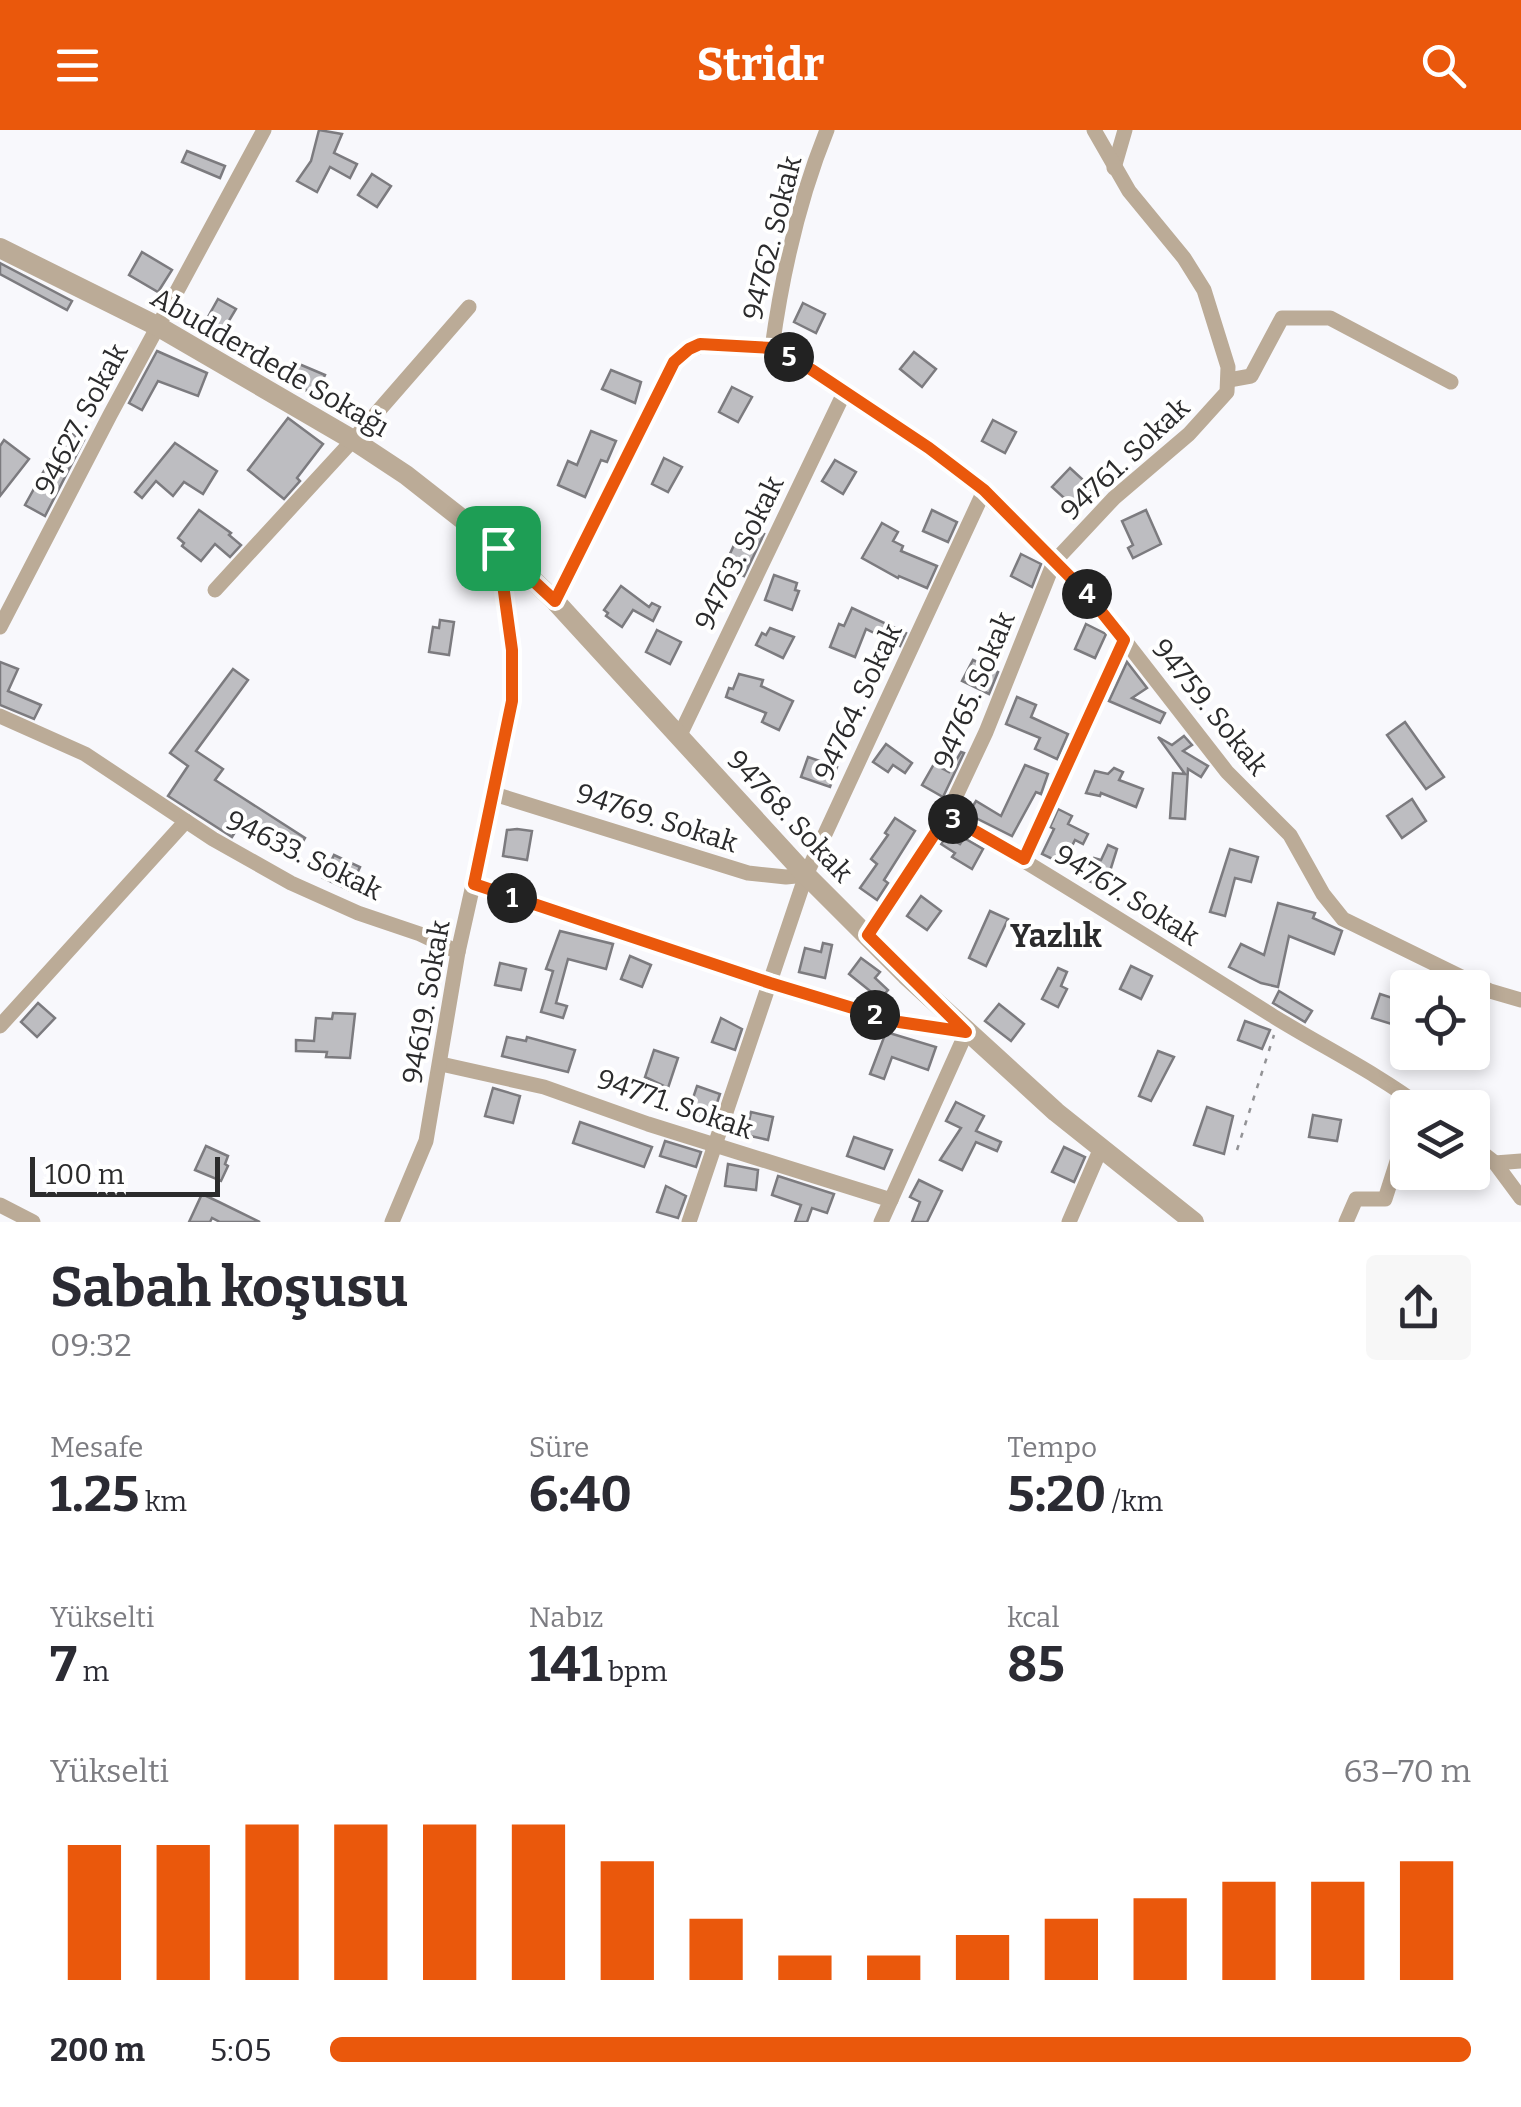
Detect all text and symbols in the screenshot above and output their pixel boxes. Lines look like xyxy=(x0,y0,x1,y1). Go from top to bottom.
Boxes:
icon: menu xyxy=(50,38,105,93)
text: Stridr xyxy=(696,38,825,92)
icon: search xyxy=(1416,38,1471,93)
street label: 94762. Sokak xyxy=(736,153,808,323)
street label: Abudderdede Sokağı xyxy=(145,280,395,444)
pin: 5 xyxy=(764,332,814,382)
street label: 94627. Sokak xyxy=(27,338,135,500)
text: 5 xyxy=(781,340,797,373)
street label: 94761. Sokak xyxy=(1054,391,1196,527)
street label: 94763. Sokak xyxy=(688,471,791,635)
pin xyxy=(456,506,541,591)
icon: arrive xyxy=(471,521,526,576)
pin: 4 xyxy=(1062,569,1112,619)
text: 4 xyxy=(1078,577,1096,610)
street label: 94765. Sokak xyxy=(926,607,1022,773)
street label: 94764. Sokak xyxy=(807,618,909,786)
street label: 94759. Sokak xyxy=(1145,632,1275,782)
street label: 94768. Sokak xyxy=(720,743,860,889)
street label: 94769. Sokak xyxy=(572,776,742,860)
pin: 3 xyxy=(928,794,978,844)
text: 3 xyxy=(945,802,961,835)
street label: 94633. Sokak xyxy=(221,803,387,907)
street label: 94767. Sokak xyxy=(1049,838,1205,953)
pin: 1 xyxy=(487,873,537,923)
text: 1 xyxy=(506,881,518,914)
district label: Yazlık xyxy=(1010,917,1102,955)
street label: 94619. Sokak xyxy=(395,918,457,1086)
map controls xyxy=(1390,970,1490,1190)
button: locate xyxy=(1390,970,1490,1070)
pin: 2 xyxy=(850,990,900,1040)
text: 2 xyxy=(867,998,883,1031)
street label: 94771. Sokak xyxy=(593,1062,757,1146)
button: layers xyxy=(1390,1090,1490,1190)
scale bar xyxy=(30,1152,220,1196)
text: 100 m xyxy=(45,1158,125,1191)
text: Sabah koşusu xyxy=(50,1255,408,1321)
button: share xyxy=(1366,1255,1471,1360)
text: 09:32 xyxy=(50,1326,132,1364)
text: Mesafe xyxy=(50,1431,143,1464)
text: Süre xyxy=(529,1431,589,1464)
text: Tempo xyxy=(1007,1431,1097,1464)
text: 1.25 xyxy=(50,1464,139,1524)
text: 6:40 xyxy=(529,1464,632,1524)
text: 5:20 xyxy=(1007,1464,1106,1524)
text: km xyxy=(139,1485,187,1518)
text: /km xyxy=(1106,1485,1163,1518)
text: Yükselti xyxy=(50,1601,154,1634)
text: Nabız xyxy=(529,1601,603,1634)
text: kcal xyxy=(1007,1601,1059,1634)
text: 7 xyxy=(50,1634,77,1694)
text: 141 xyxy=(529,1634,602,1694)
text: 85 xyxy=(1007,1634,1065,1694)
text: m xyxy=(77,1655,109,1688)
text: bpm xyxy=(602,1655,668,1688)
text: Yükselti xyxy=(50,1752,169,1790)
text: 63–70 m xyxy=(1343,1752,1471,1790)
text: 200 m xyxy=(50,2031,145,2069)
text: 5:05 xyxy=(210,2031,271,2069)

